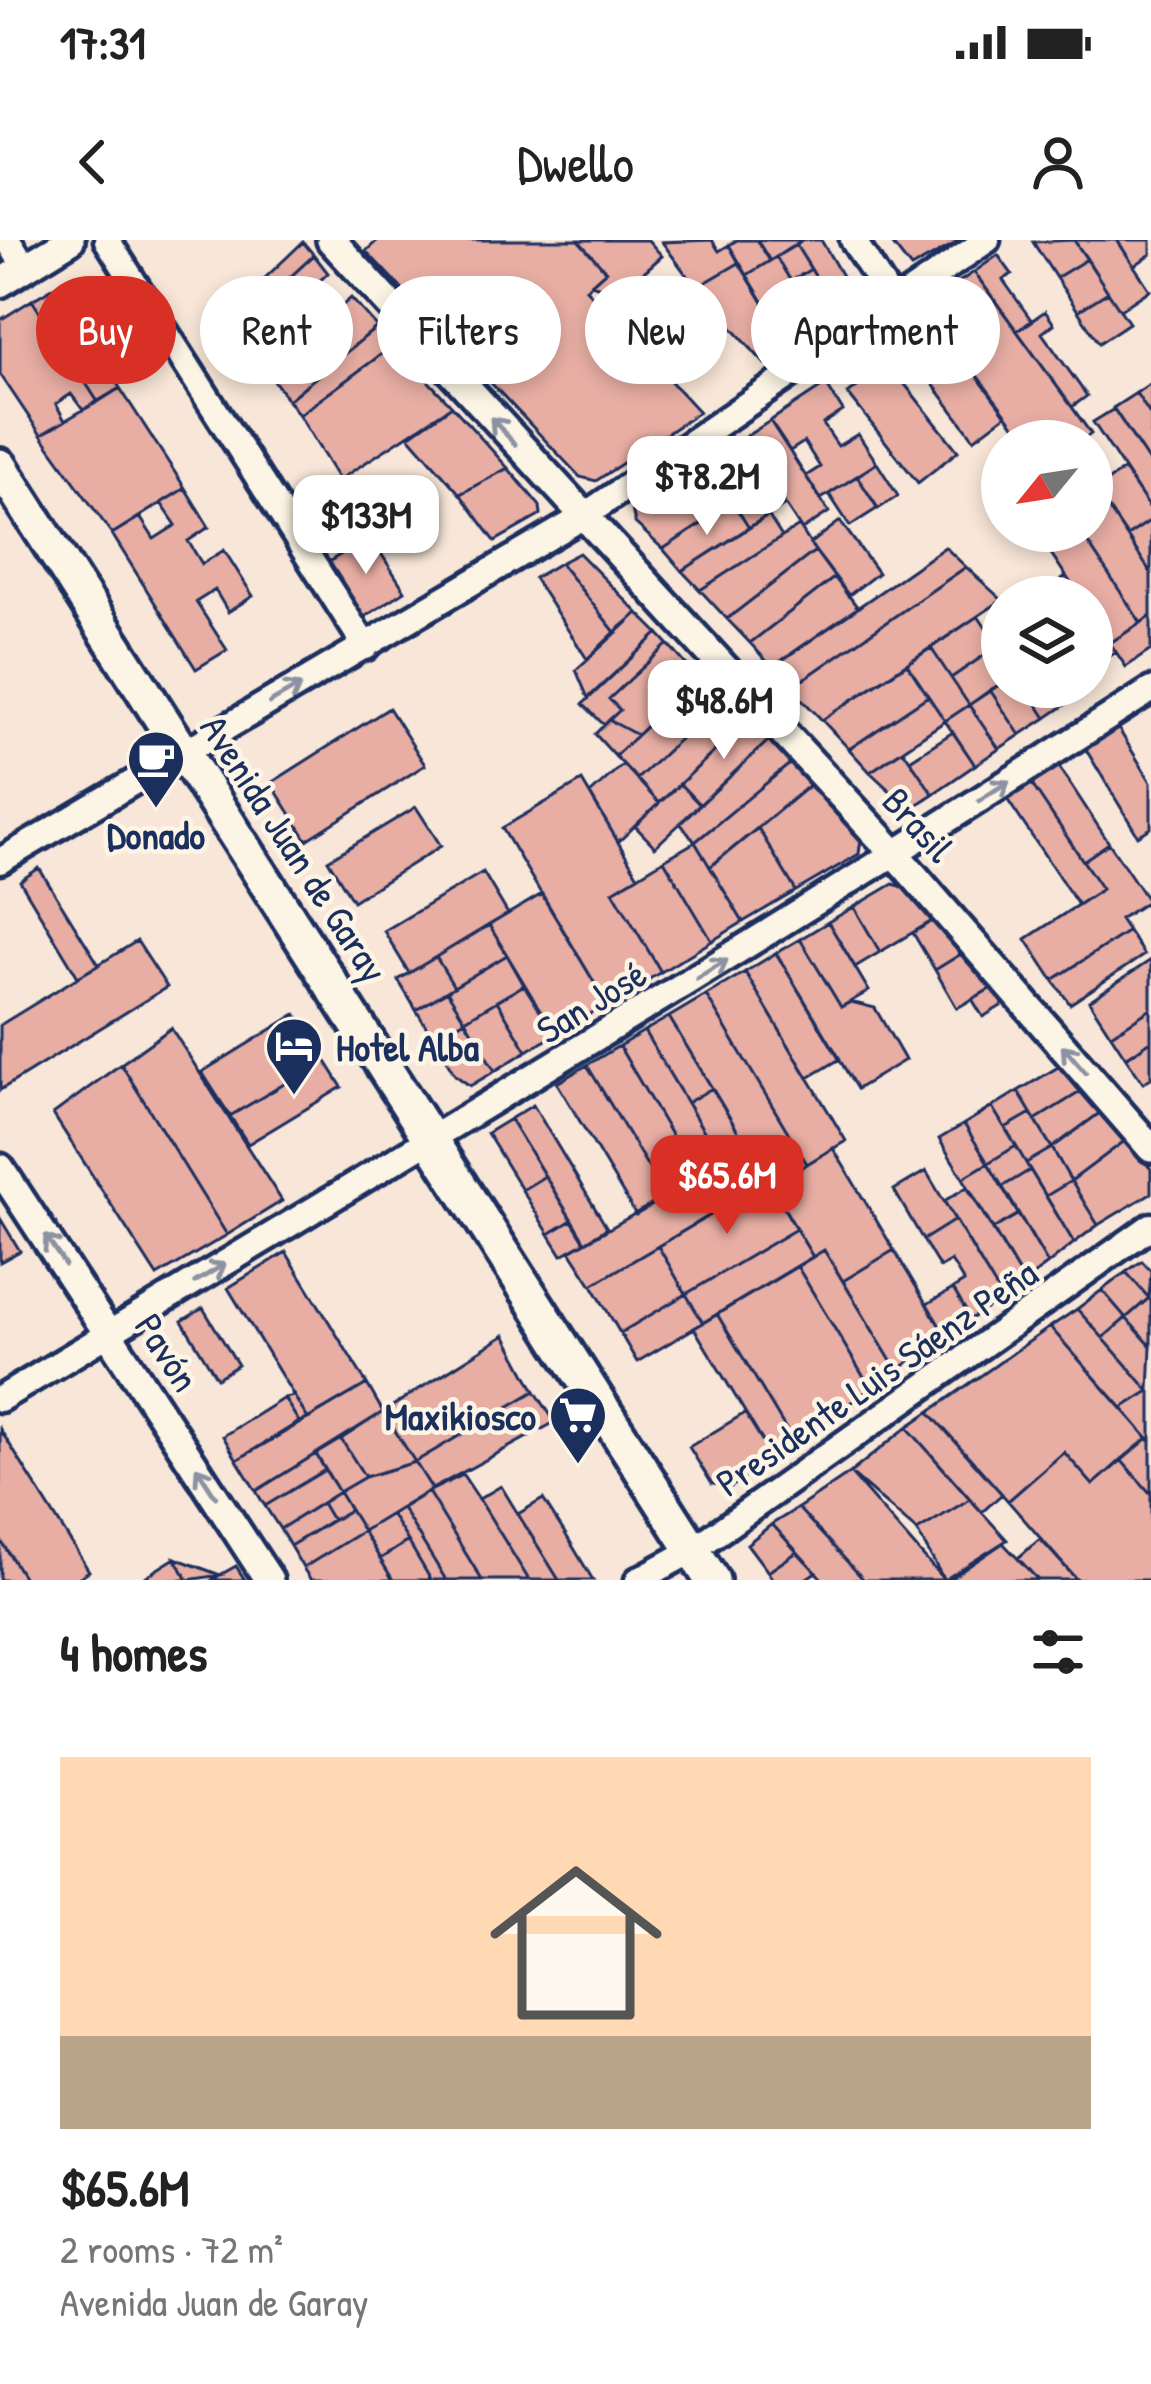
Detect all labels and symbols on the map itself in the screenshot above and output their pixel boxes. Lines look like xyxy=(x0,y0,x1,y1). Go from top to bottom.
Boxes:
one-way arrow xyxy=(490,416,517,446)
north arrow xyxy=(981,420,1113,552)
pin: $78.2M xyxy=(609,436,805,538)
pin: $133M xyxy=(282,475,450,577)
pin: $48.6M xyxy=(626,660,822,762)
one-way arrow xyxy=(267,682,302,706)
street label: Avenida Juan de Garay xyxy=(189,704,401,992)
cafe icon: Donado xyxy=(125,728,187,810)
street label: Brasil xyxy=(871,775,967,873)
one-way arrow xyxy=(977,779,1011,804)
place label: Donado xyxy=(107,808,205,861)
street label: San José xyxy=(526,947,656,1055)
one-way arrow xyxy=(694,957,728,981)
hotel icon: Hotel Alba xyxy=(263,1015,325,1097)
place label: Hotel Alba xyxy=(336,1020,480,1073)
one-way arrow xyxy=(1061,1045,1088,1075)
pin: $65.6M xyxy=(629,1135,825,1237)
one-way arrow xyxy=(42,1234,67,1268)
street label: Presidente Luis Sáenz Peña xyxy=(705,1246,1047,1508)
one-way arrow xyxy=(192,1261,226,1285)
street label: Pavón xyxy=(123,1303,213,1401)
supermarket icon: Maxikiosco xyxy=(547,1384,609,1466)
place label: Maxikiosco xyxy=(385,1389,536,1442)
one-way arrow xyxy=(193,1465,218,1499)

